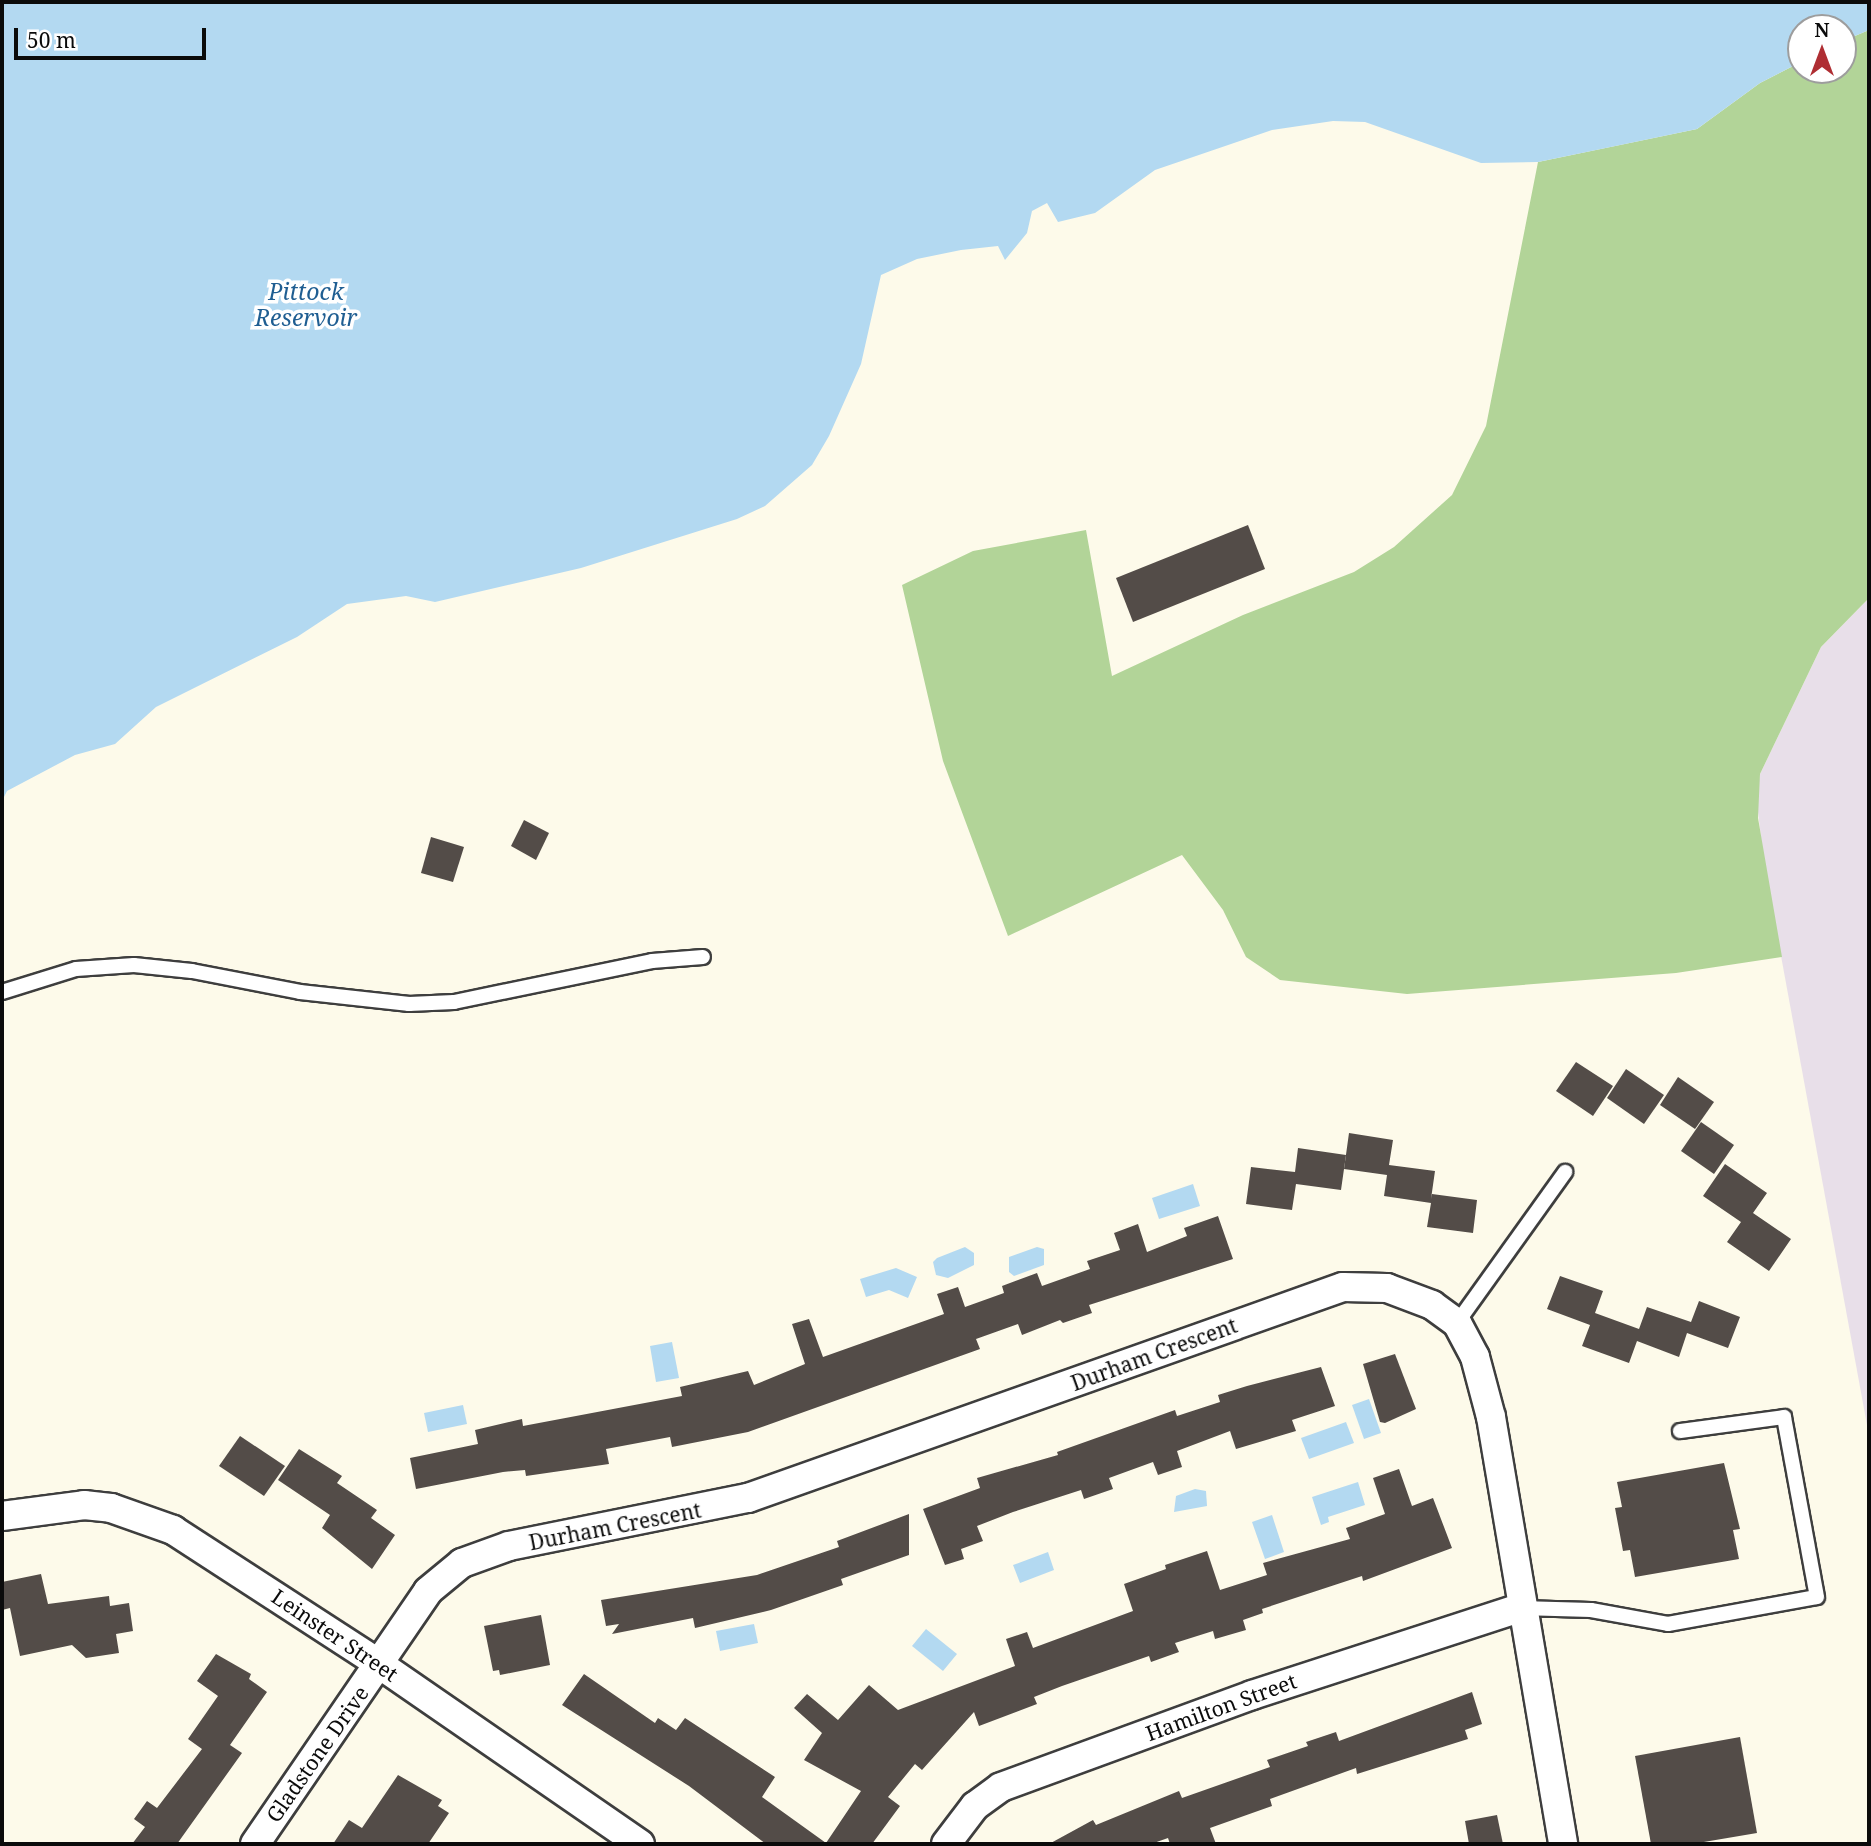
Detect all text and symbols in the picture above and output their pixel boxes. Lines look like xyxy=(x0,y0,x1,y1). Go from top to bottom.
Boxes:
scale bar xyxy=(18,14,210,58)
north arrow xyxy=(1787,14,1857,84)
text: N xyxy=(1815,17,1829,43)
text: 50 m xyxy=(27,26,76,54)
water label: Pittock Reservoir xyxy=(255,277,357,331)
street label: Durham Crescent xyxy=(1067,1312,1241,1396)
street label: Durham Crescent xyxy=(527,1497,703,1555)
street label: Leinster Street xyxy=(267,1584,403,1686)
street label: Hamilton Street xyxy=(1142,1668,1300,1746)
street label: Gladstone Drive xyxy=(261,1681,373,1827)

